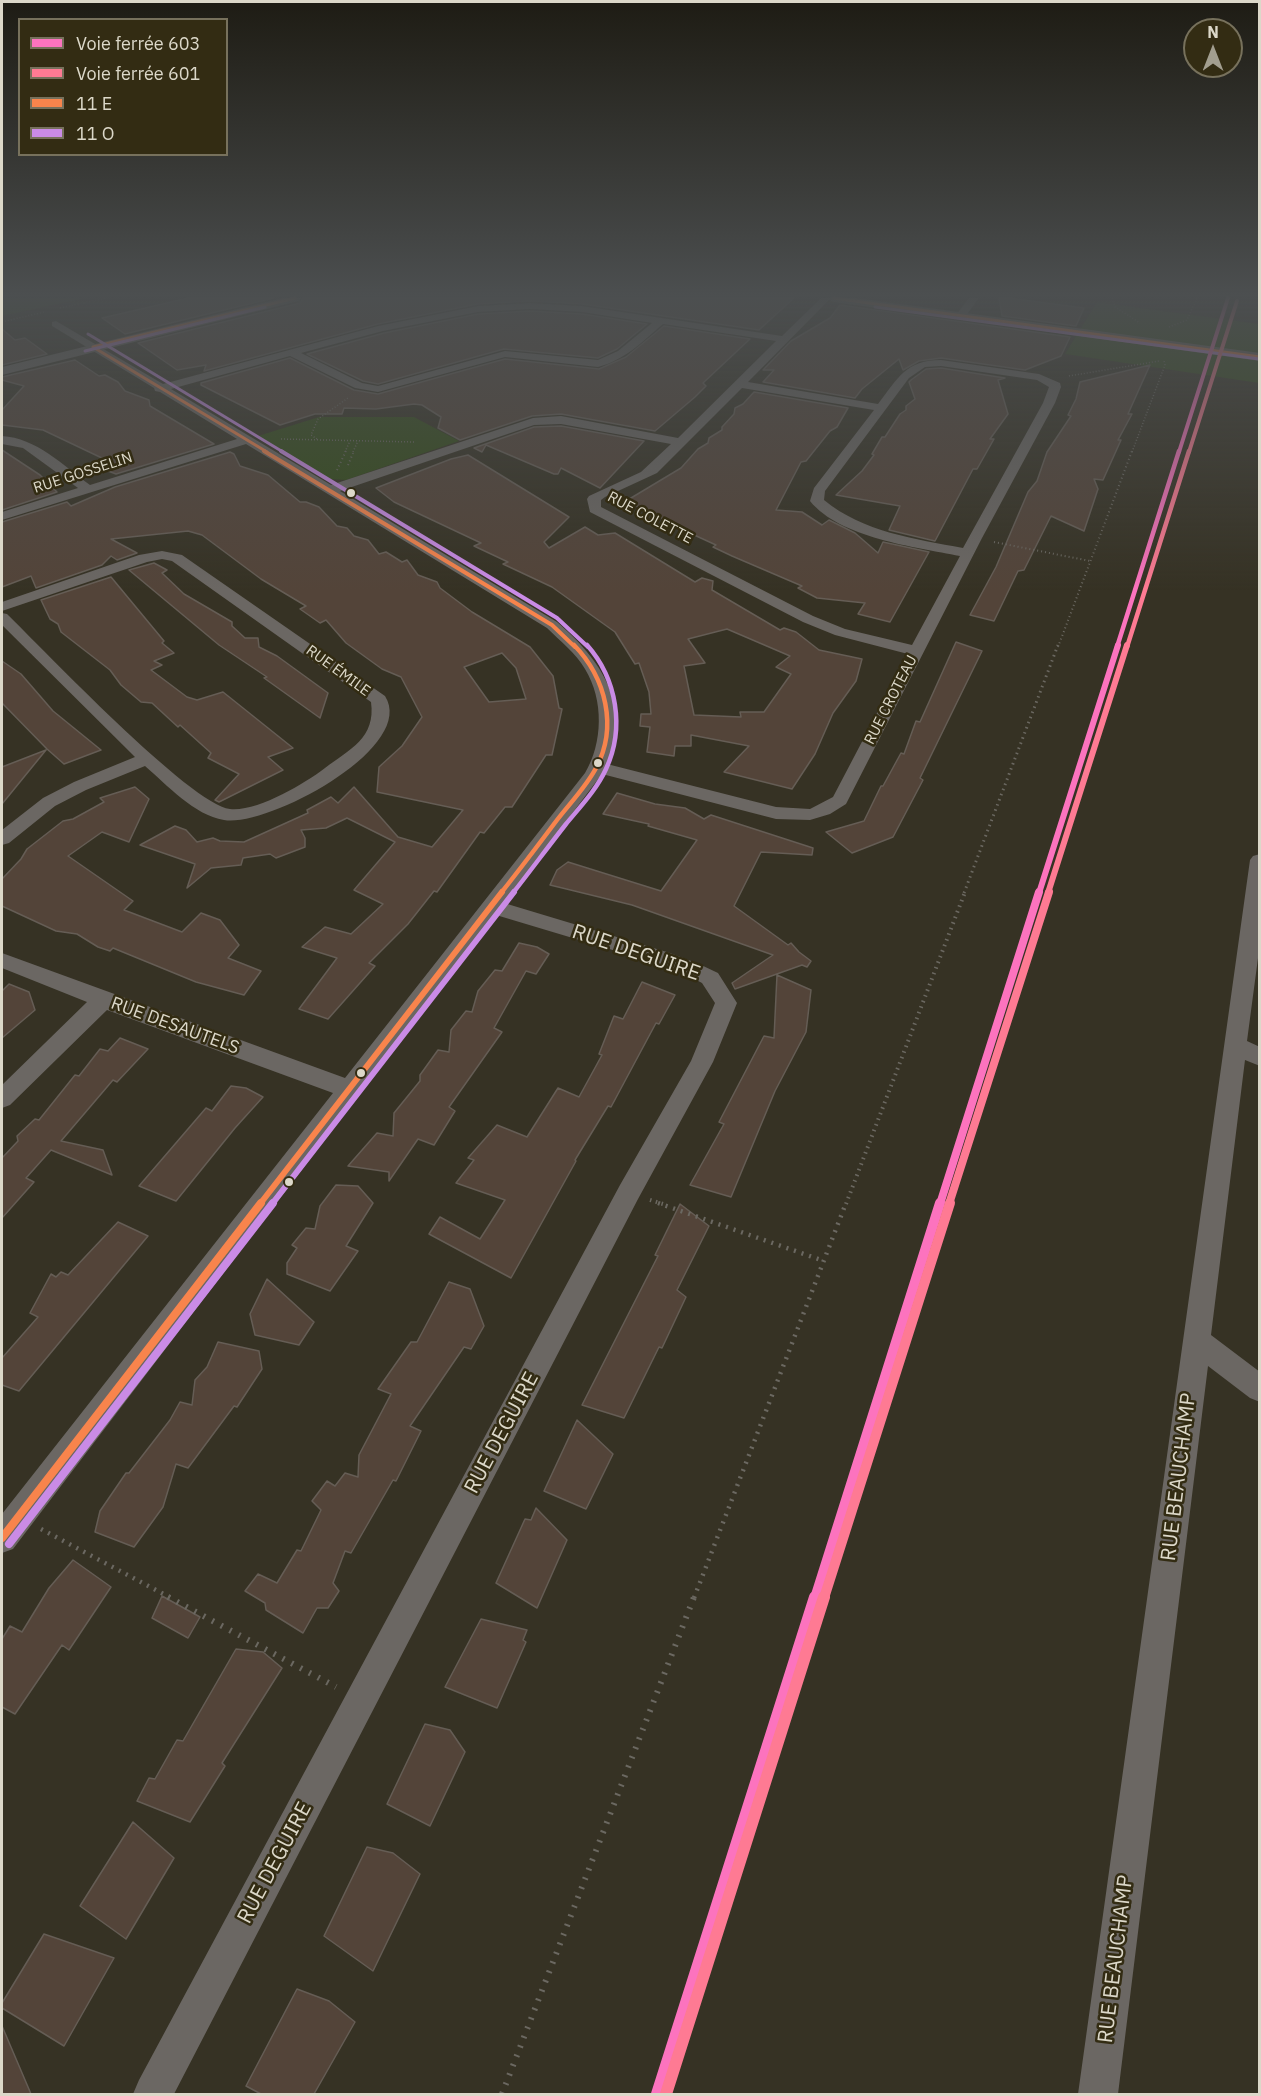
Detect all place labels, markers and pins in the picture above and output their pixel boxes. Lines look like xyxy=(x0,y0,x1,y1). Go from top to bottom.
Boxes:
unlabelled marker xyxy=(345,487,357,499)
unlabelled marker xyxy=(592,757,604,769)
unlabelled marker xyxy=(355,1067,367,1079)
unlabelled marker xyxy=(283,1176,295,1188)

